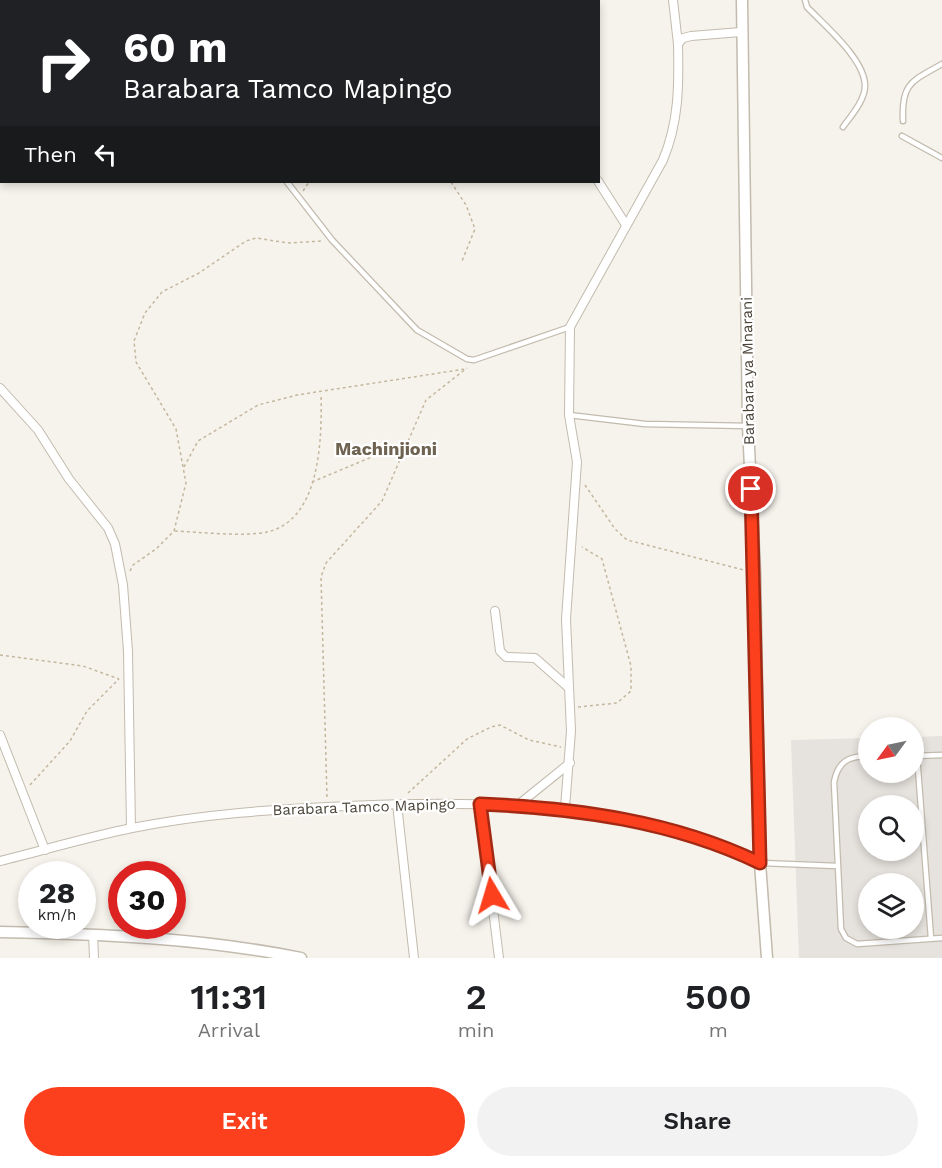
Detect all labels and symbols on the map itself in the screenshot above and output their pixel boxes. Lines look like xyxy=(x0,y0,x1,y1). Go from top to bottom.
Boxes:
street label: Barabara ya Mnarani xyxy=(738,297,758,445)
district label: Machinjioni xyxy=(335,438,437,459)
pin xyxy=(725,463,776,514)
north arrow xyxy=(858,717,924,783)
street label: Barabara Tamco Mapingo xyxy=(272,795,456,819)
speed limit sign: 30 xyxy=(108,861,186,939)
position arrow xyxy=(460,863,524,927)

